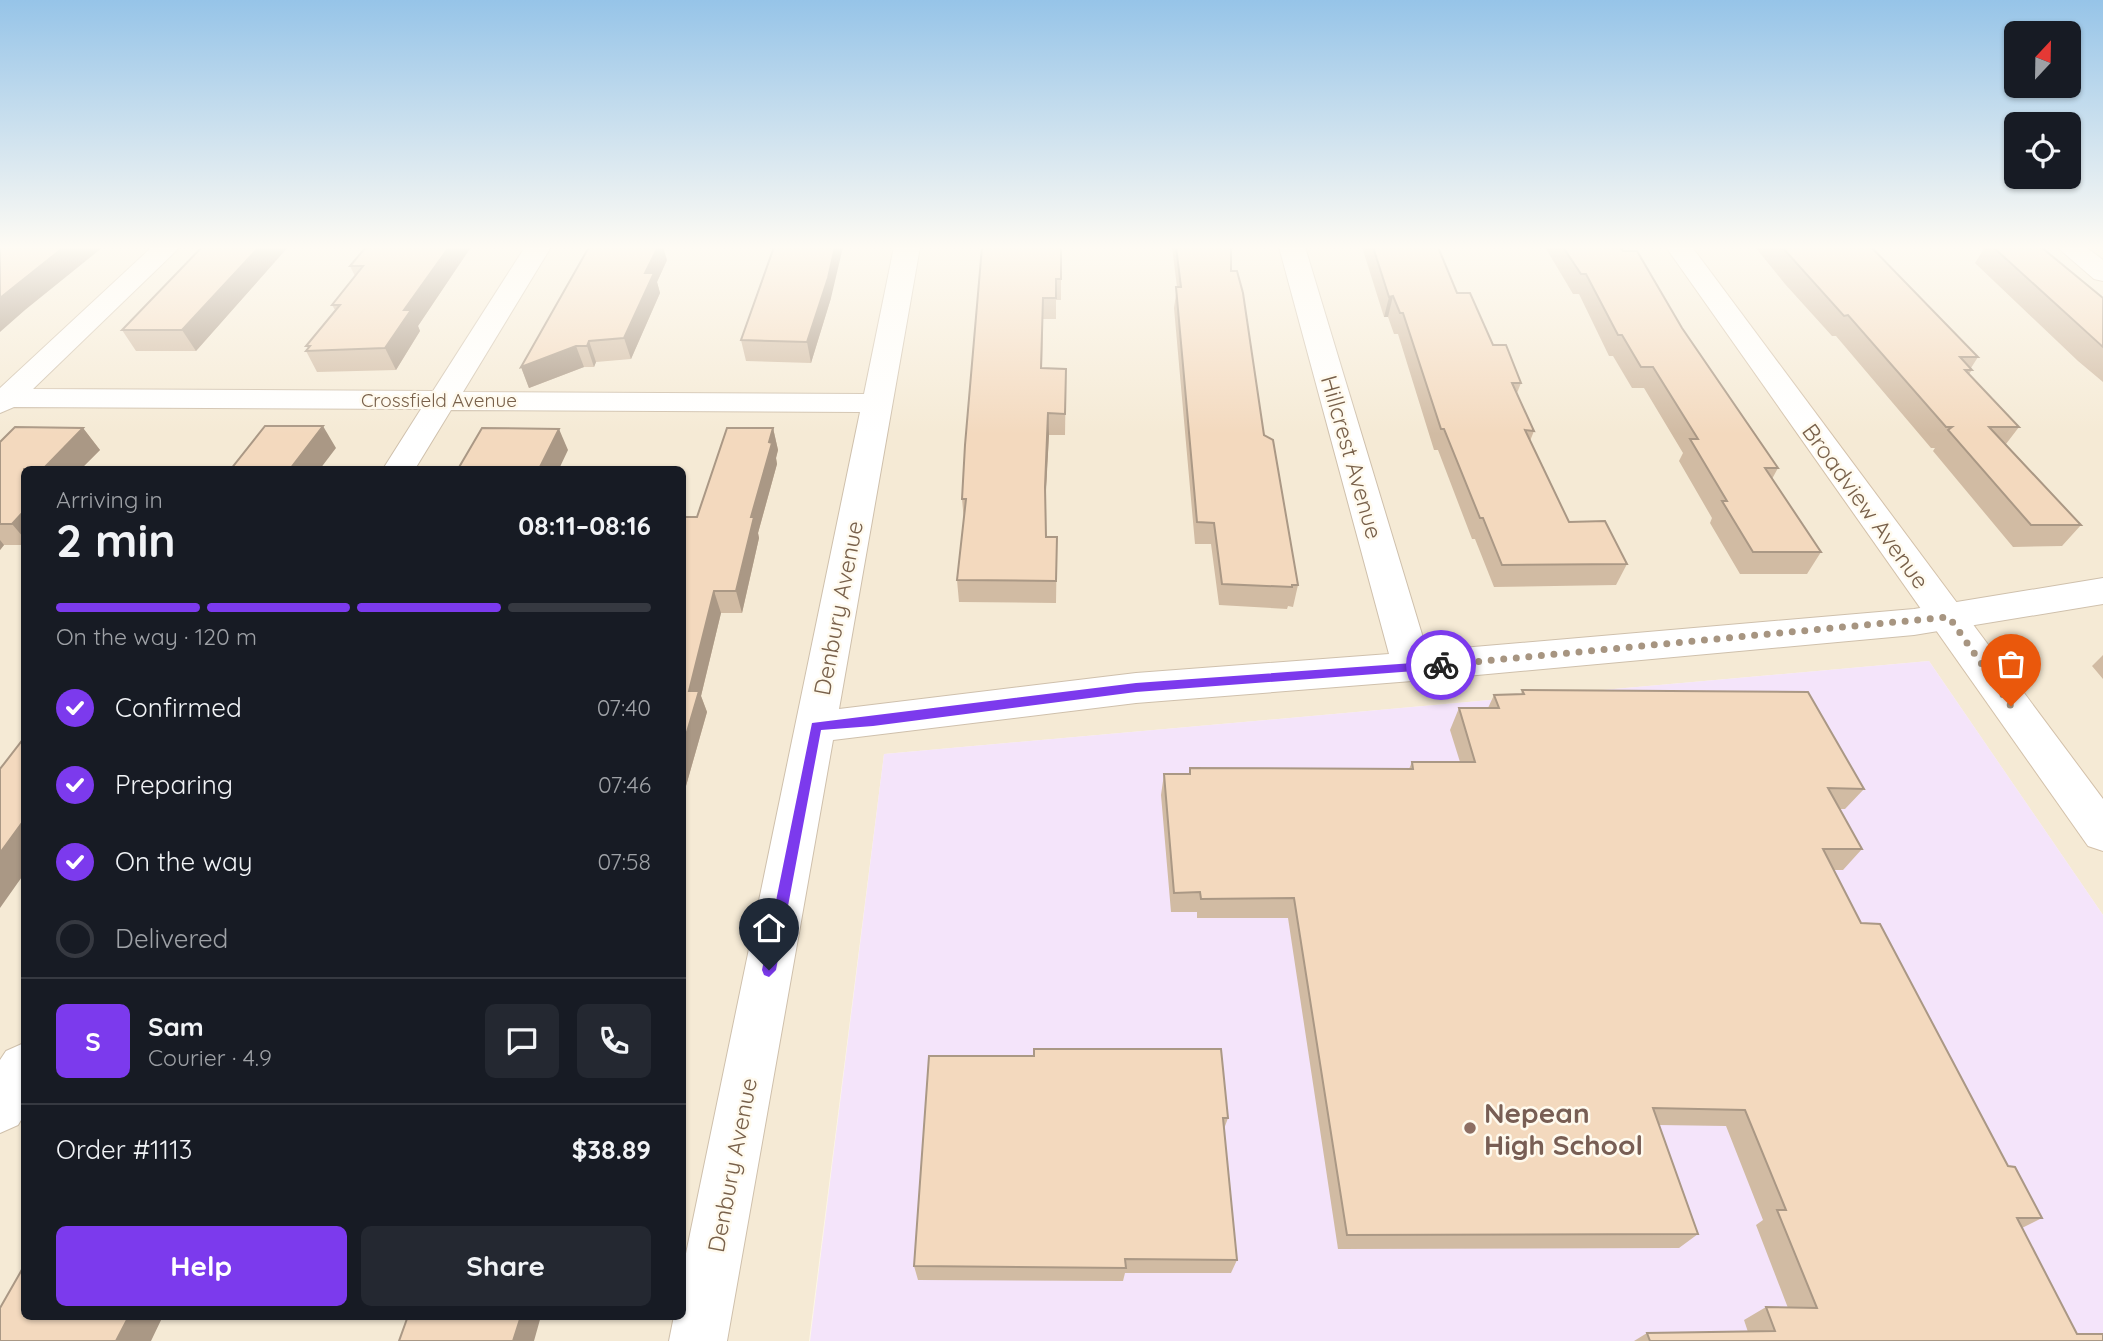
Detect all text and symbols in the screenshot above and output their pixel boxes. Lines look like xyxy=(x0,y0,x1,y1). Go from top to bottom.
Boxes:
north arrow xyxy=(2004,21,2081,98)
map controls xyxy=(2004,21,2081,189)
button: locate xyxy=(2004,112,2081,189)
street label: Hillcrest Avenue xyxy=(1315,372,1389,542)
street label: Crossfield Avenue xyxy=(361,388,517,412)
street label: Broadview Avenue xyxy=(1796,418,1936,594)
text: Arriving in xyxy=(56,485,163,514)
text: 08:11–08:16 xyxy=(518,509,651,542)
text: 2 min xyxy=(56,511,176,569)
street label: Denbury Avenue xyxy=(807,518,869,698)
text: On the way · 120 m xyxy=(56,622,257,651)
courier xyxy=(1406,630,1476,700)
pin xyxy=(1981,634,2041,706)
icon: bag xyxy=(1992,645,2030,683)
icon: bike xyxy=(1422,646,1460,684)
icon: check xyxy=(56,689,94,727)
text: Confirmed xyxy=(115,691,242,724)
text: 07:40 xyxy=(597,693,651,722)
icon: check xyxy=(56,766,94,804)
text: Preparing xyxy=(115,768,233,801)
text: 07:46 xyxy=(598,770,651,799)
icon: check xyxy=(56,843,94,881)
text: On the way xyxy=(115,845,253,878)
text: 07:58 xyxy=(598,847,651,876)
pin xyxy=(739,898,799,970)
icon: home xyxy=(750,909,788,947)
text: Delivered xyxy=(115,922,228,955)
button: chat xyxy=(485,1004,559,1078)
button: phone xyxy=(577,1004,651,1078)
text: Sam xyxy=(148,1010,204,1043)
text: S xyxy=(85,1025,101,1058)
text: Courier · 4.9 xyxy=(148,1043,272,1072)
street label: Denbury Avenue xyxy=(701,1075,763,1255)
place label: Nepean High School xyxy=(1484,1095,1643,1162)
marker: Nepean High School xyxy=(1462,1120,1478,1136)
text: Order #1113 xyxy=(56,1133,192,1166)
text: $38.89 xyxy=(572,1133,651,1166)
button: Help xyxy=(56,1226,347,1306)
button: Share xyxy=(361,1226,651,1306)

